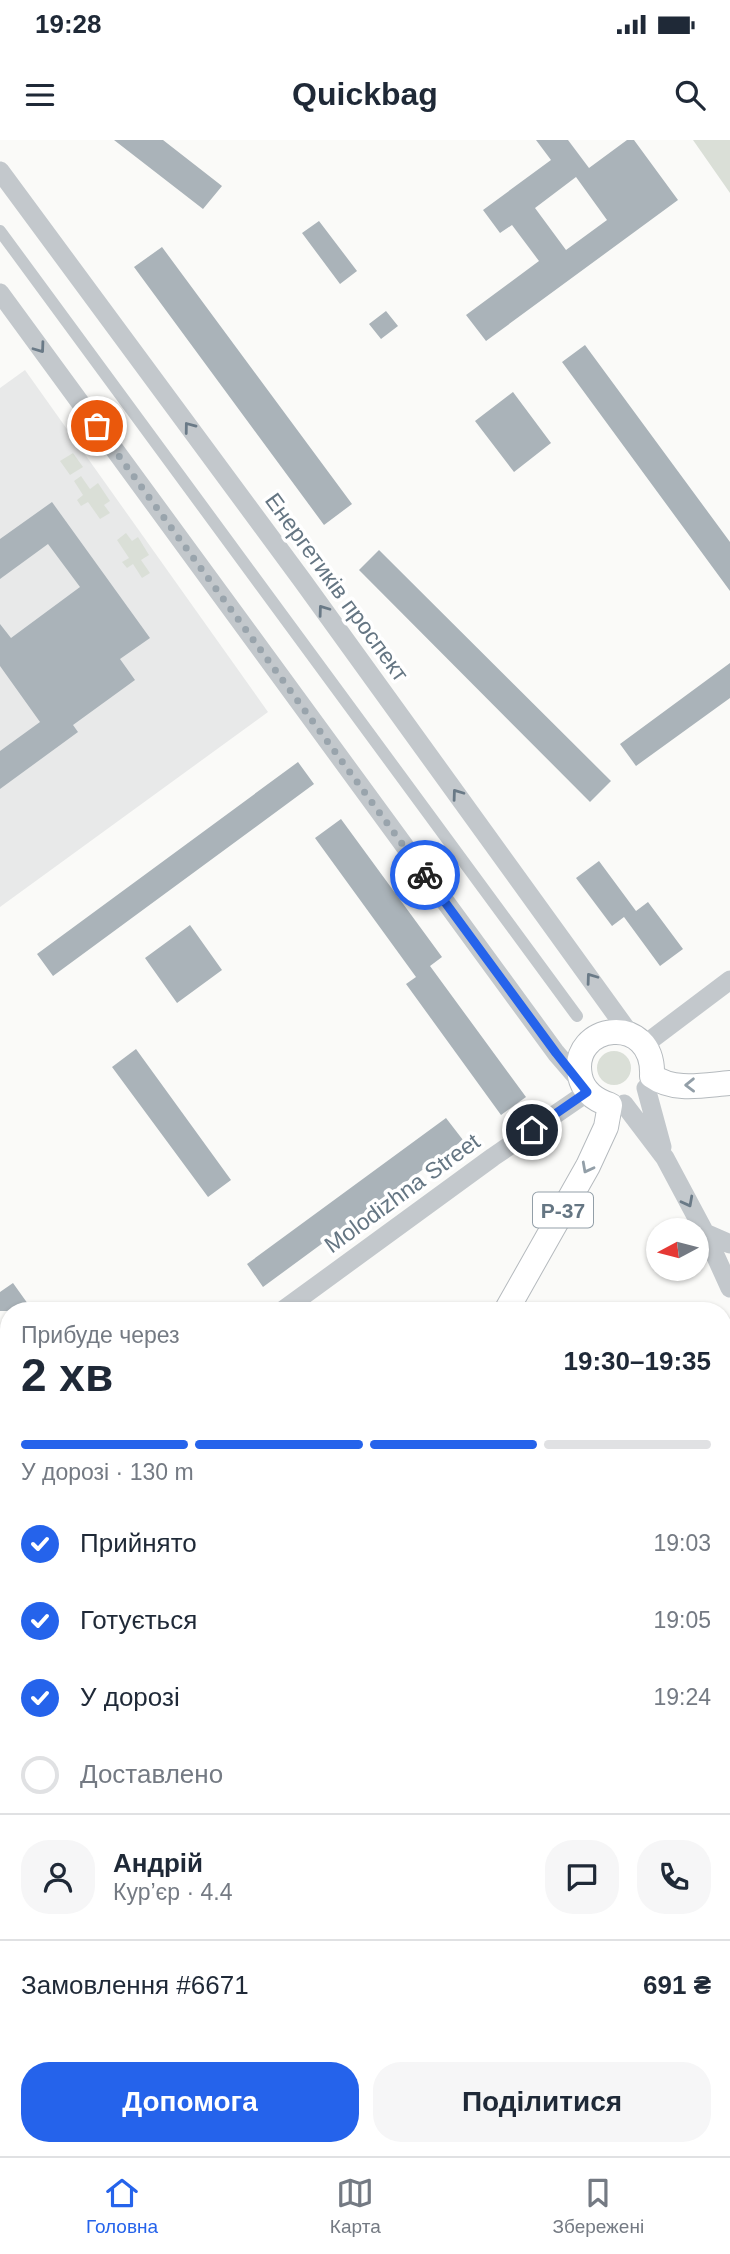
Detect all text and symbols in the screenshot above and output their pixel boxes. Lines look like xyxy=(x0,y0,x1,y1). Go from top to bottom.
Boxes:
text: 19:28 xyxy=(35,9,102,39)
icon: menu xyxy=(21,76,59,114)
text: Quickbag xyxy=(292,76,438,112)
icon: search xyxy=(671,76,709,114)
one-way arrow xyxy=(32,341,44,353)
pin xyxy=(67,396,127,456)
icon: bag xyxy=(78,407,116,445)
one-way arrow xyxy=(185,422,197,434)
street label: Енергетиків проспект xyxy=(260,488,414,687)
one-way arrow xyxy=(319,605,332,618)
one-way arrow xyxy=(453,789,465,802)
courier xyxy=(390,840,460,910)
icon: bike xyxy=(406,856,444,894)
one-way arrow xyxy=(587,973,599,986)
one-way arrow xyxy=(684,1078,695,1093)
pin xyxy=(502,1100,562,1160)
icon: home xyxy=(513,1111,551,1149)
street label: Molodizhna Street xyxy=(319,1128,485,1258)
one-way arrow xyxy=(581,1161,595,1173)
road number: Р-37 xyxy=(533,1192,593,1228)
one-way arrow xyxy=(680,1194,693,1207)
north arrow xyxy=(646,1218,709,1281)
map controls xyxy=(646,1218,709,1281)
text: Прибуде через xyxy=(21,1322,180,1348)
text: 19:30–19:35 xyxy=(564,1346,711,1376)
text: 2 хв xyxy=(21,1349,113,1401)
text: У дорозі · 130 m xyxy=(21,1459,194,1485)
icon: check xyxy=(21,1525,59,1563)
text: Прийнято xyxy=(80,1528,197,1558)
text: 19:03 xyxy=(653,1530,711,1556)
icon: check xyxy=(21,1602,59,1640)
text: Готується xyxy=(80,1605,197,1635)
text: 19:05 xyxy=(653,1607,711,1633)
icon: check xyxy=(21,1679,59,1717)
text: У дорозі xyxy=(80,1682,180,1712)
text: 19:24 xyxy=(653,1684,711,1710)
text: Доставлено xyxy=(80,1759,223,1789)
button: person xyxy=(21,1840,95,1914)
button: chat xyxy=(545,1840,619,1914)
button: phone xyxy=(637,1840,711,1914)
text: Андрій xyxy=(113,1848,203,1878)
text: Кур’єр · 4.4 xyxy=(113,1879,232,1905)
text: Замовлення #6671 xyxy=(21,1970,249,2000)
text: 691 ₴ xyxy=(643,1970,711,2000)
button: Допомога xyxy=(21,2062,359,2142)
button: Поділитися xyxy=(373,2062,711,2142)
tab: Головна xyxy=(86,2174,158,2238)
tab: Карта xyxy=(330,2174,381,2238)
tab: Збережені xyxy=(552,2174,644,2238)

